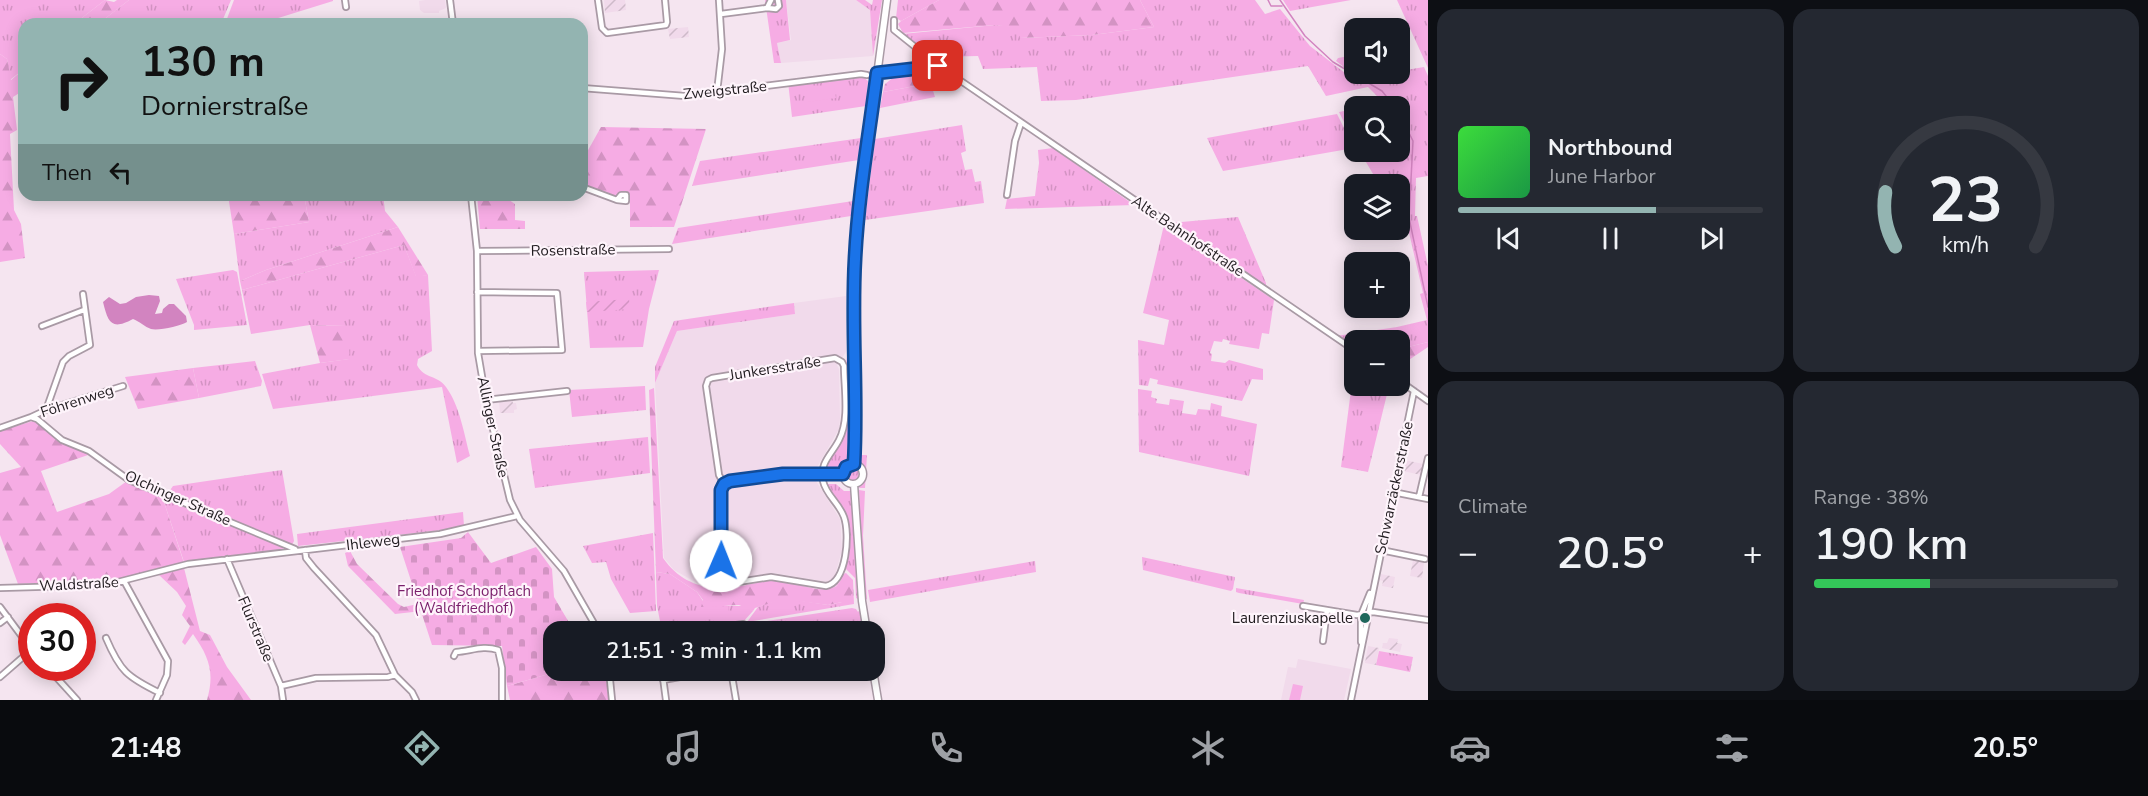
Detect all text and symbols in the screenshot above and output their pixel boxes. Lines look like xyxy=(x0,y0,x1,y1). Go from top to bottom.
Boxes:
map controls xyxy=(1344,18,1410,396)
button: sound xyxy=(1344,18,1410,84)
text: 130 m xyxy=(141,34,265,91)
pin xyxy=(912,40,963,91)
icon: right xyxy=(42,42,120,120)
icon: arrive xyxy=(921,49,954,82)
street label: Zweigstraße xyxy=(682,76,768,104)
text: Dornierstraße xyxy=(141,88,308,125)
button: search xyxy=(1344,96,1410,162)
text: Northbound xyxy=(1548,133,1672,163)
icon: left xyxy=(104,156,137,189)
text: Then xyxy=(42,158,92,188)
text: 23 xyxy=(1928,159,2003,244)
text: June Harbor xyxy=(1548,163,1656,190)
button: layers xyxy=(1344,174,1410,240)
street label: Alte Bahnhofstraße xyxy=(1128,191,1248,281)
icon: previous xyxy=(1492,222,1525,255)
icon: pause xyxy=(1594,222,1627,255)
icon: next xyxy=(1695,222,1728,255)
text: km/h xyxy=(1942,231,1989,261)
street label: Rosenstraße xyxy=(530,239,616,261)
button: + xyxy=(1344,252,1410,318)
button: − xyxy=(1344,330,1410,396)
street label: Junkersstraße xyxy=(727,351,822,385)
street label: Allinger Straße xyxy=(473,375,513,479)
street label: Föhrenweg xyxy=(38,380,116,422)
street label: Schwarzäckerstraße xyxy=(1370,420,1418,556)
street label: Olchinger Straße xyxy=(122,466,234,530)
text: Range · 38% xyxy=(1814,484,1929,511)
text: Climate xyxy=(1458,493,1527,520)
text: 190 km xyxy=(1814,514,1969,575)
text: 20.5° xyxy=(1556,523,1665,584)
street label: Ihleweg xyxy=(345,529,401,555)
position arrow xyxy=(689,529,753,593)
text: − xyxy=(1458,531,1478,576)
text: + xyxy=(1743,531,1762,576)
street label: Waldstraße xyxy=(39,572,119,596)
park label: Friedhof Schopflach (Waldfriedhof) xyxy=(397,581,531,618)
street label: Flurstraße xyxy=(233,593,279,665)
speed limit sign: 30 xyxy=(18,603,96,681)
place label: Laurenziuskapelle xyxy=(1232,608,1353,628)
marker: Laurenziuskapelle xyxy=(1358,611,1372,625)
text: 21:51 · 3 min · 1.1 km xyxy=(606,636,822,666)
icon: directions xyxy=(401,727,443,769)
icon: music xyxy=(663,727,705,769)
icon: phone xyxy=(925,727,967,769)
icon: climate xyxy=(1187,727,1229,769)
icon: car xyxy=(1449,727,1491,769)
icon: filters xyxy=(1711,727,1753,769)
text: 21:48 xyxy=(110,730,181,767)
text: 20.5° xyxy=(1972,730,2038,767)

